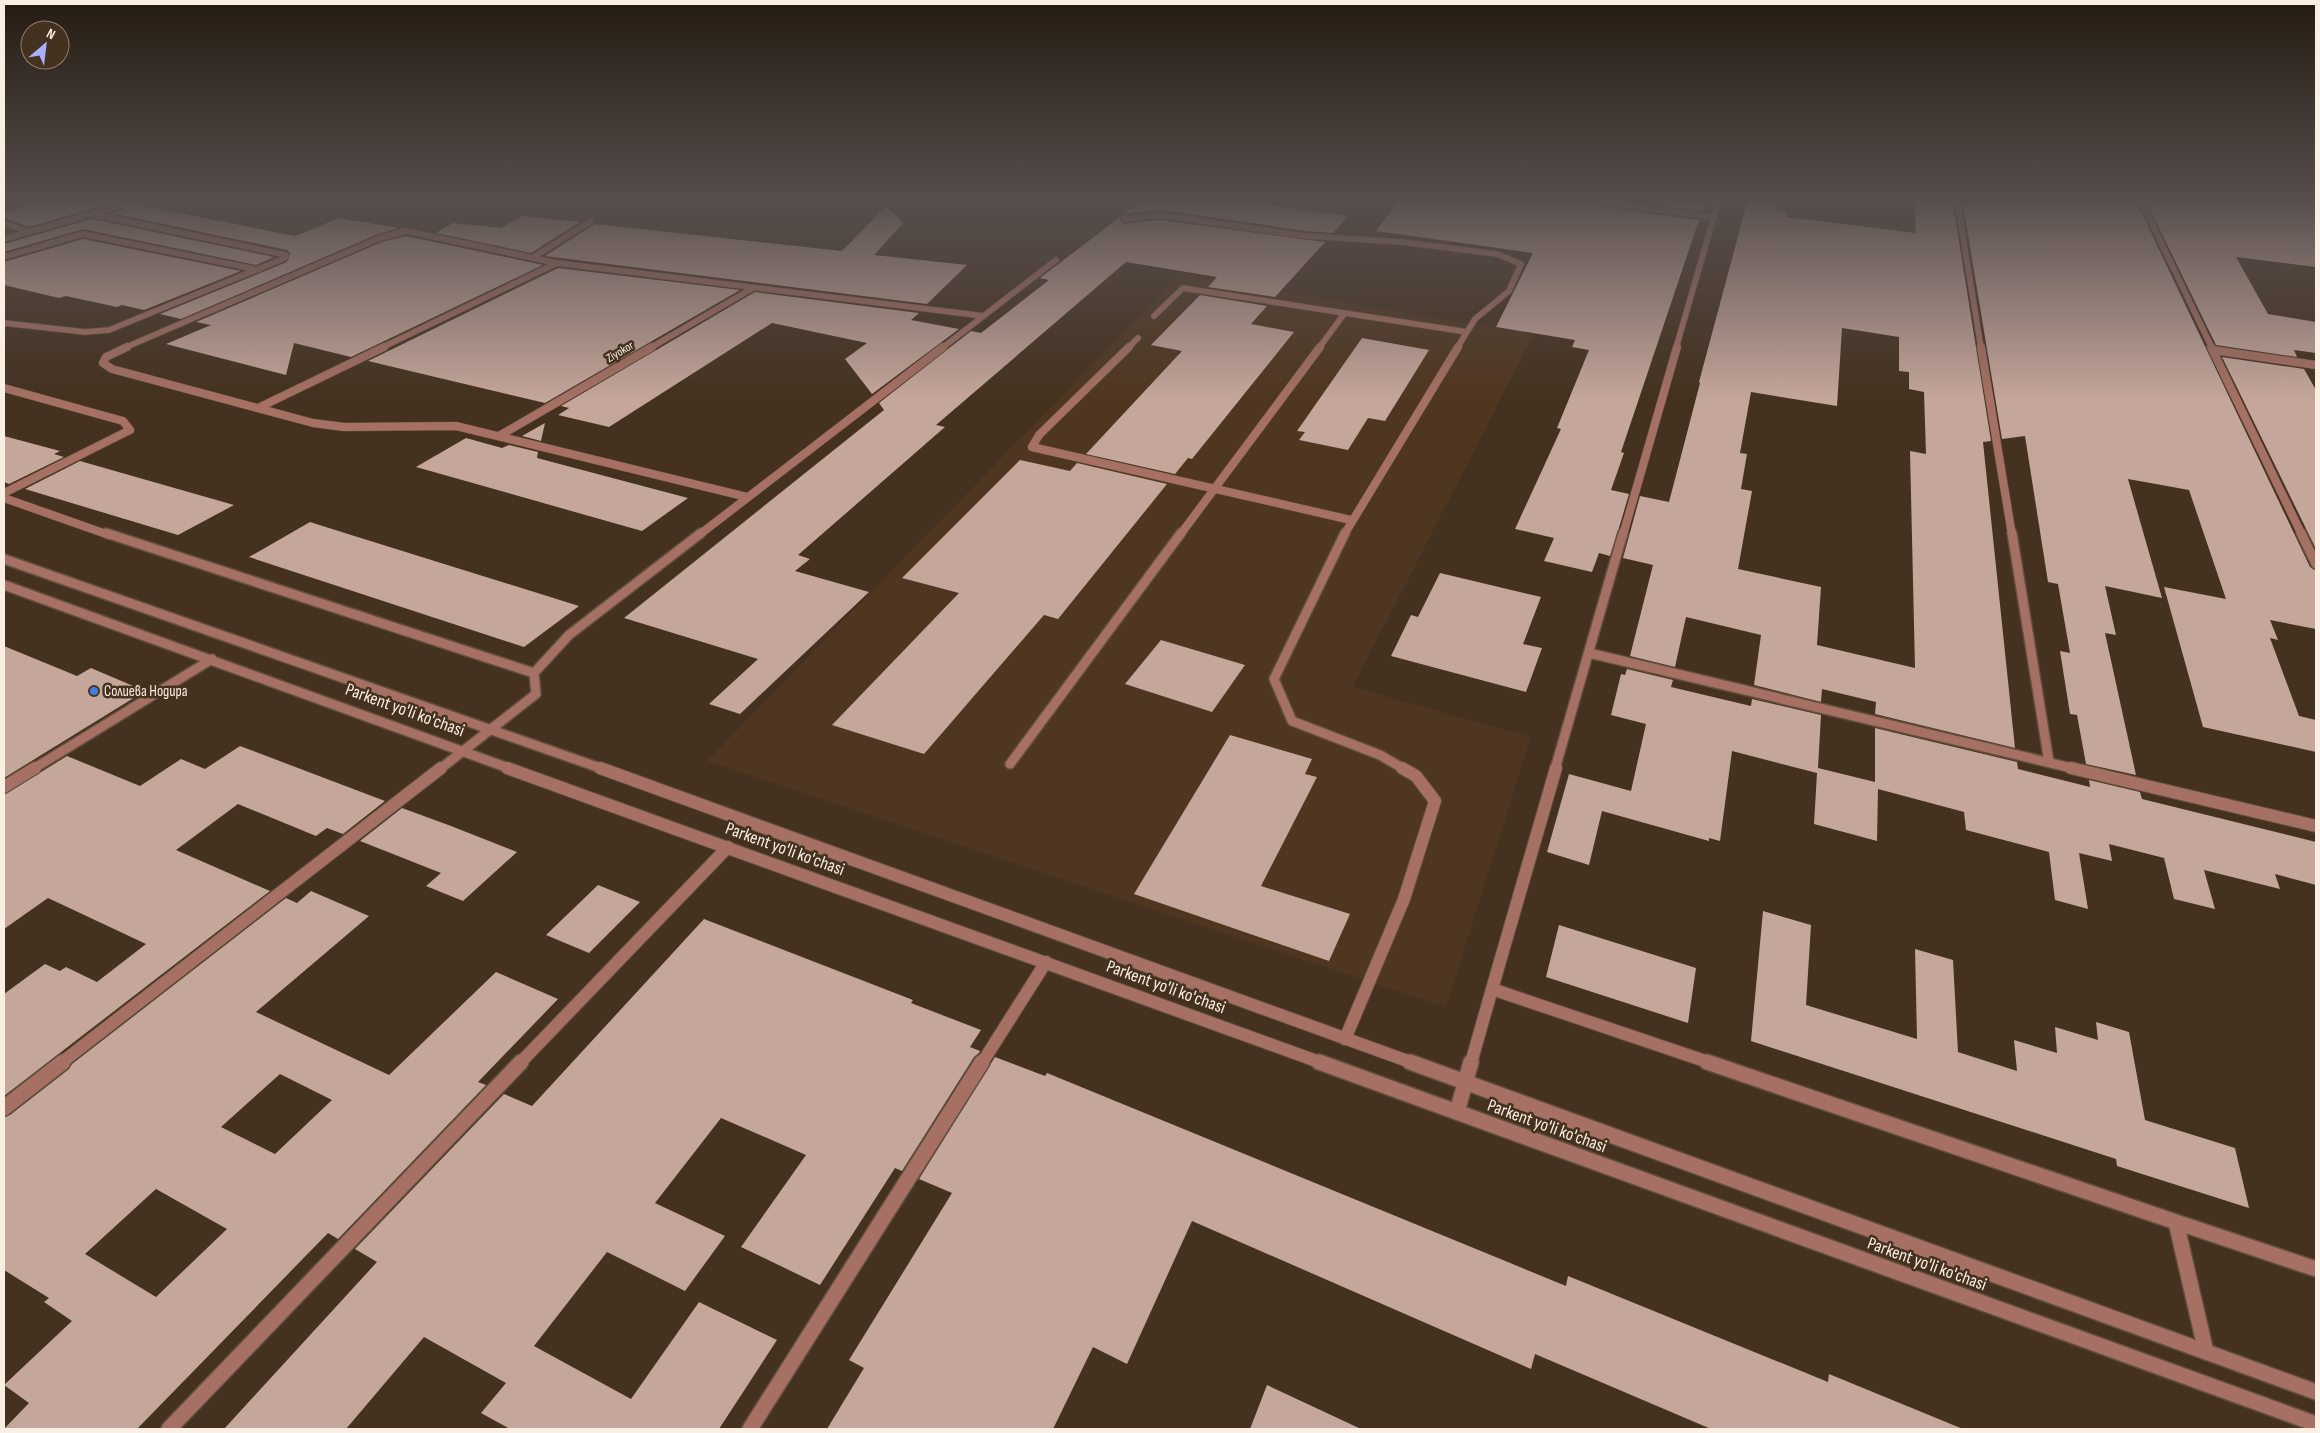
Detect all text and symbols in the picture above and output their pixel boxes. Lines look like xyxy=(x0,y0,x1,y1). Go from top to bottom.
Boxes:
north arrow xyxy=(20,20,70,70)
text: N xyxy=(44,25,58,43)
street label: Ziyokor xyxy=(603,338,637,366)
street label: Parkent yo'li ko'chasi xyxy=(343,679,467,741)
place label: Солиева Нодира xyxy=(104,682,188,701)
marker: Солиева Нодира xyxy=(88,685,100,697)
street label: Parkent yo'li ko'chasi xyxy=(723,818,847,880)
street label: Parkent yo'li ko'chasi xyxy=(1104,956,1228,1018)
street label: Parkent yo'li ko'chasi xyxy=(1485,1095,1609,1157)
street label: Parkent yo'li ko'chasi xyxy=(1865,1233,1989,1295)

